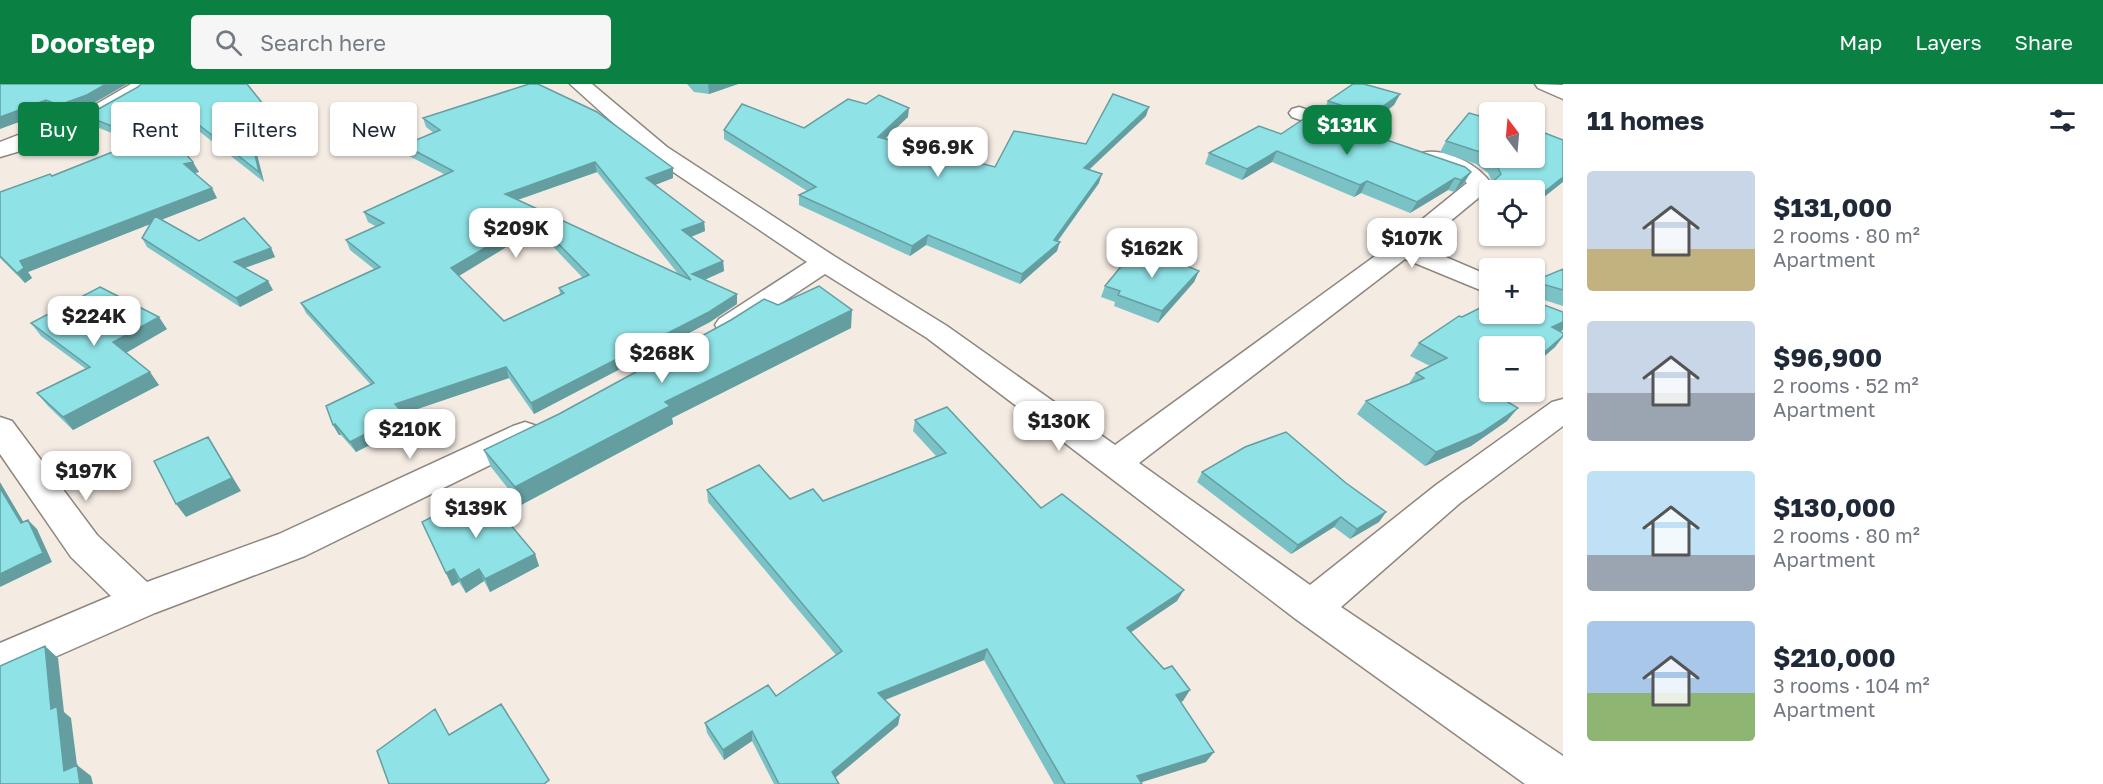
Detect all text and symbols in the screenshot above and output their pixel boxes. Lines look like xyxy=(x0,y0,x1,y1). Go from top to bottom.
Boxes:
search box xyxy=(191,15,611,69)
text: Doorstep xyxy=(30,26,155,59)
icon: search xyxy=(212,26,245,59)
text: Search here xyxy=(260,29,386,56)
text: Map xyxy=(1839,29,1882,55)
text: Layers xyxy=(1915,29,1982,55)
text: Share xyxy=(2015,29,2073,55)
chip: Buy xyxy=(18,102,99,156)
chip: Rent xyxy=(111,102,200,156)
chip: Filters xyxy=(212,102,318,156)
chip: New xyxy=(330,102,417,156)
north arrow xyxy=(1479,102,1545,168)
map controls xyxy=(1479,102,1545,402)
icon: filters xyxy=(2046,104,2079,137)
pin: $131K xyxy=(1305,105,1389,156)
text: 11 homes xyxy=(1587,105,1704,136)
text: $131K xyxy=(1317,112,1377,136)
pin: $96.9K xyxy=(889,127,987,178)
text: $96.9K xyxy=(902,134,974,158)
button: locate xyxy=(1479,180,1545,246)
text: $131,000 xyxy=(1773,192,1892,223)
icon: home xyxy=(1635,195,1707,267)
pin: $209K xyxy=(474,208,558,259)
text: $209K xyxy=(483,215,549,239)
pin: $107K xyxy=(1370,218,1454,269)
text: 2 rooms · 80 m² xyxy=(1773,223,1920,247)
text: $107K xyxy=(1381,225,1443,249)
pin: $162K xyxy=(1110,228,1194,279)
text: $162K xyxy=(1120,235,1184,259)
text: Apartment xyxy=(1773,247,1876,271)
button: + xyxy=(1479,258,1545,324)
pin: $224K xyxy=(52,296,136,347)
text: $224K xyxy=(62,303,126,327)
pin: $268K xyxy=(620,333,704,384)
button: − xyxy=(1479,336,1545,402)
text: $268K xyxy=(629,340,695,364)
text: $96,900 xyxy=(1773,342,1882,373)
icon: home xyxy=(1635,345,1707,417)
text: 2 rooms · 52 m² xyxy=(1773,373,1919,397)
text: Apartment xyxy=(1773,397,1876,421)
pin: $130K xyxy=(1017,401,1101,452)
text: $130K xyxy=(1027,408,1091,432)
pin: $210K xyxy=(368,409,452,460)
text: $210K xyxy=(378,416,442,440)
pin: $197K xyxy=(44,451,128,502)
text: $197K xyxy=(55,458,117,482)
pin: $139K xyxy=(434,488,518,539)
text: $130,000 xyxy=(1773,492,1896,523)
text: $139K xyxy=(444,495,508,519)
icon: home xyxy=(1635,495,1707,567)
text: 2 rooms · 80 m² xyxy=(1773,523,1920,547)
text: Apartment xyxy=(1773,547,1876,571)
text: $210,000 xyxy=(1773,642,1896,673)
icon: home xyxy=(1635,645,1707,717)
text: 3 rooms · 104 m² xyxy=(1773,673,1930,697)
text: Apartment xyxy=(1773,697,1876,721)

